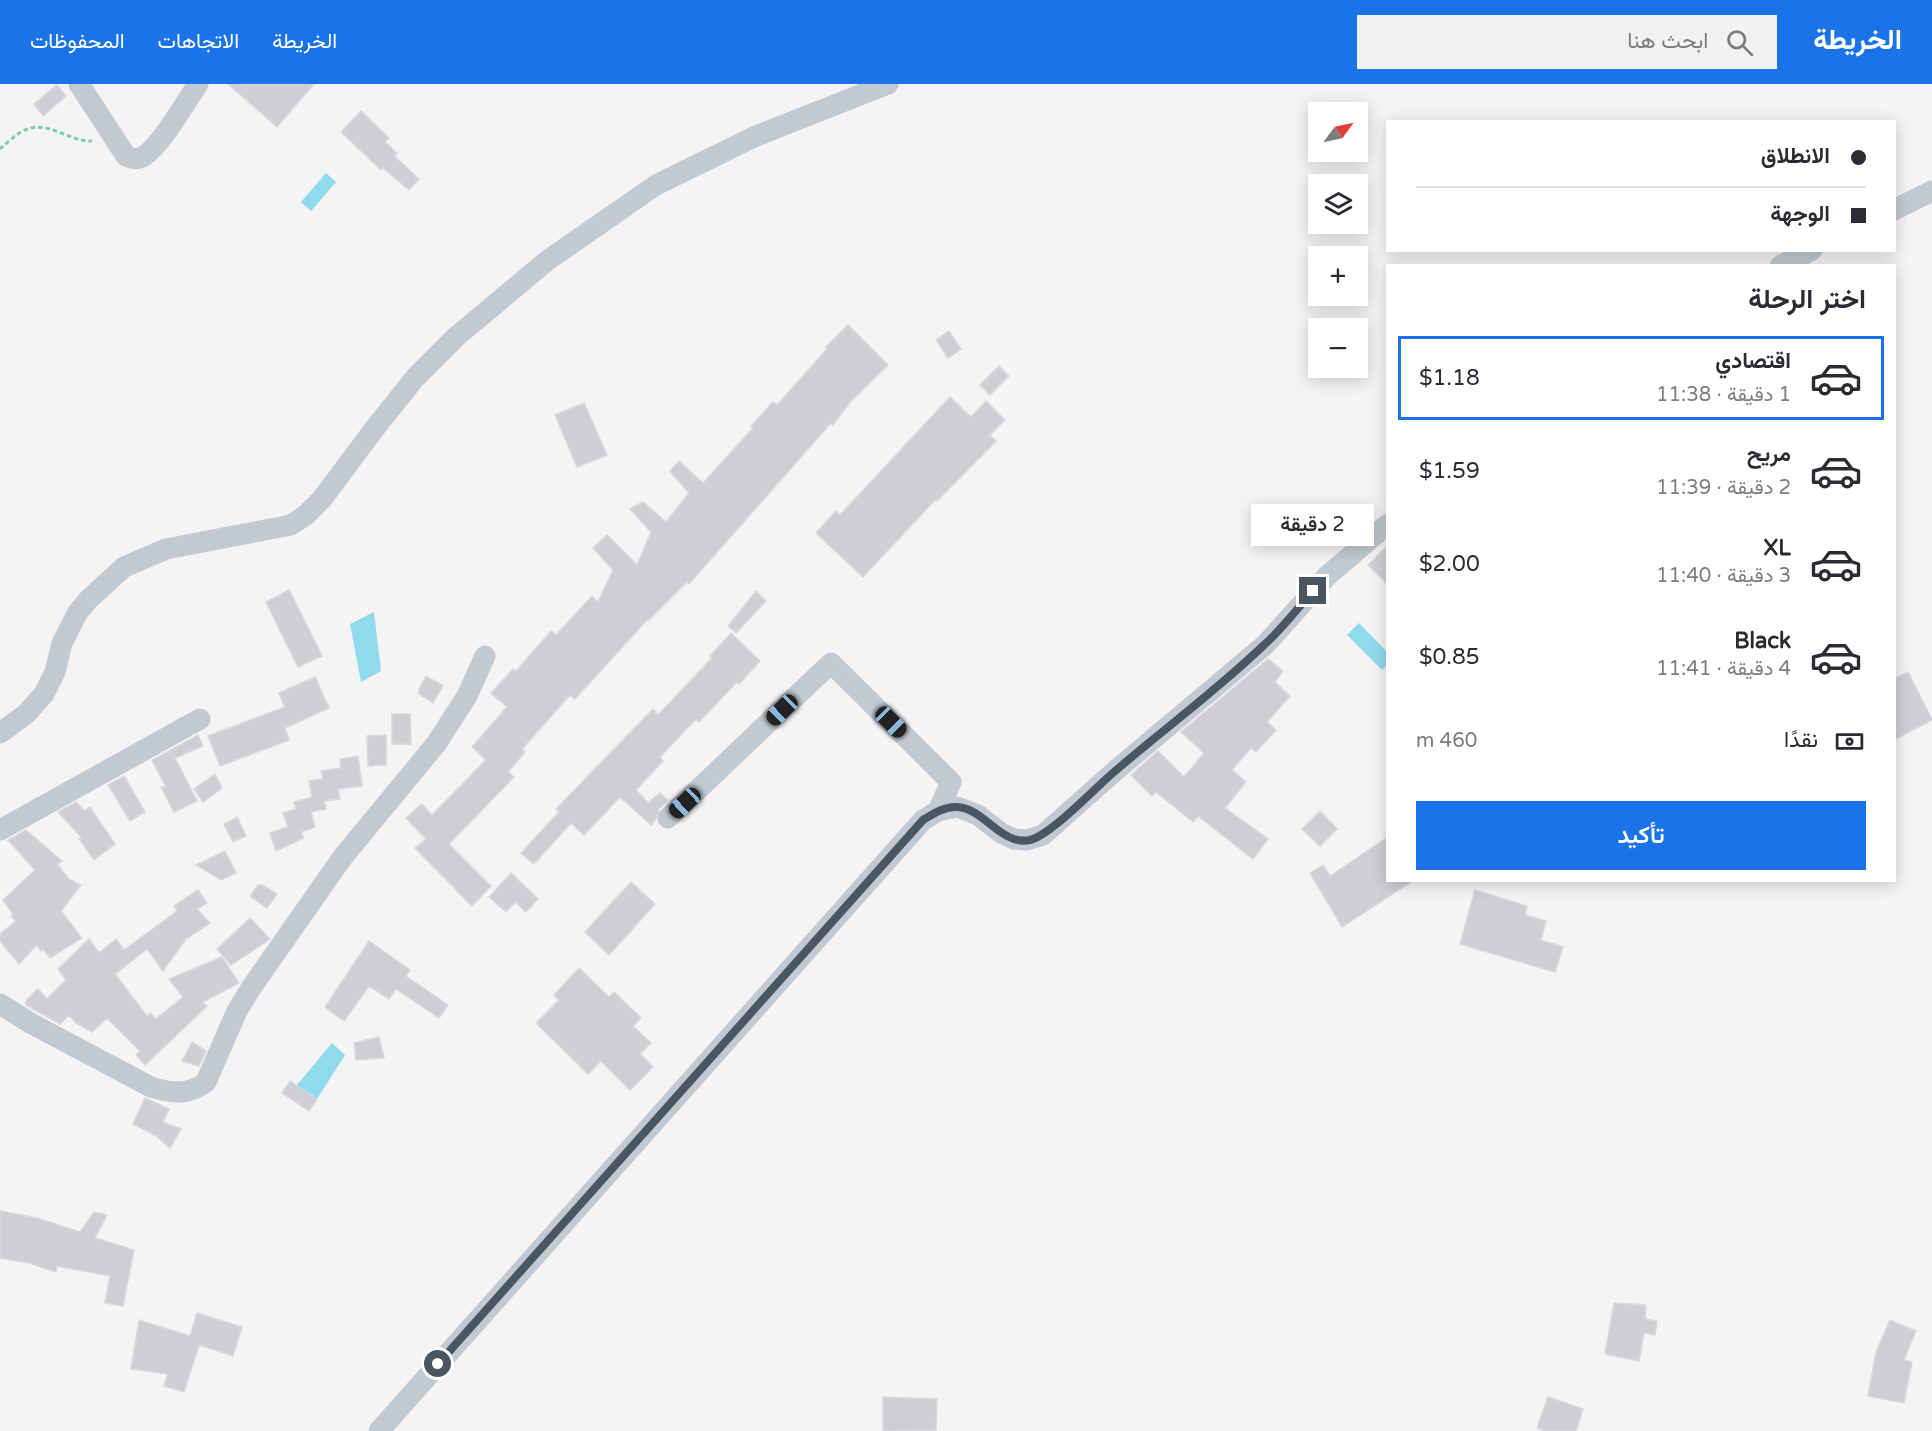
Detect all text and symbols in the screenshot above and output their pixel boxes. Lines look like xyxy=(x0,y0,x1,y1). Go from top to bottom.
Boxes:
search box xyxy=(1357,15,1777,69)
text: الخريطة xyxy=(1813,23,1902,57)
icon: search xyxy=(1723,26,1756,59)
text: ابحث هنا xyxy=(1627,28,1708,54)
text: المحفوظات xyxy=(30,29,125,54)
text: الاتجاهات xyxy=(158,29,239,54)
text: الخريطة xyxy=(272,29,337,54)
north arrow xyxy=(1308,102,1368,162)
map controls xyxy=(1308,102,1368,378)
text: الانطلاق xyxy=(1761,143,1830,169)
button: layers xyxy=(1308,174,1368,234)
text: الوجهة xyxy=(1770,201,1830,227)
button: + xyxy=(1308,246,1368,306)
text: اختر الرحلة xyxy=(1748,283,1866,316)
button: − xyxy=(1308,318,1368,378)
text: اقتصادي xyxy=(1715,348,1791,374)
icon: car xyxy=(1809,351,1863,405)
text: $1.18 xyxy=(1419,365,1480,391)
text: 1 دقيقة · 11:38 xyxy=(1656,383,1791,407)
text: مريح xyxy=(1747,441,1791,467)
icon: car xyxy=(1809,444,1863,498)
text: $1.59 xyxy=(1419,458,1480,484)
text: 2 دقيقة · 11:39 xyxy=(1656,476,1791,500)
callout: 2 دقيقة xyxy=(1252,504,1374,546)
text: 2 دقيقة xyxy=(1280,513,1345,537)
text: XL xyxy=(1764,535,1791,561)
icon: car xyxy=(1809,537,1863,591)
text: $2.00 xyxy=(1419,551,1480,577)
text: 3 دقيقة · 11:40 xyxy=(1656,564,1791,588)
route end xyxy=(1299,577,1326,604)
text: Black xyxy=(1734,628,1791,654)
icon: car xyxy=(1809,630,1863,684)
text: $0.85 xyxy=(1419,644,1480,670)
text: 4 دقيقة · 11:41 xyxy=(1656,657,1791,681)
car xyxy=(763,691,801,729)
car xyxy=(872,703,910,741)
icon: cash xyxy=(1833,725,1866,758)
text: نقدًا xyxy=(1784,727,1818,753)
text: 460 m xyxy=(1416,729,1477,753)
car xyxy=(666,784,704,822)
button: تأكيد xyxy=(1416,801,1866,870)
route start xyxy=(424,1350,451,1377)

